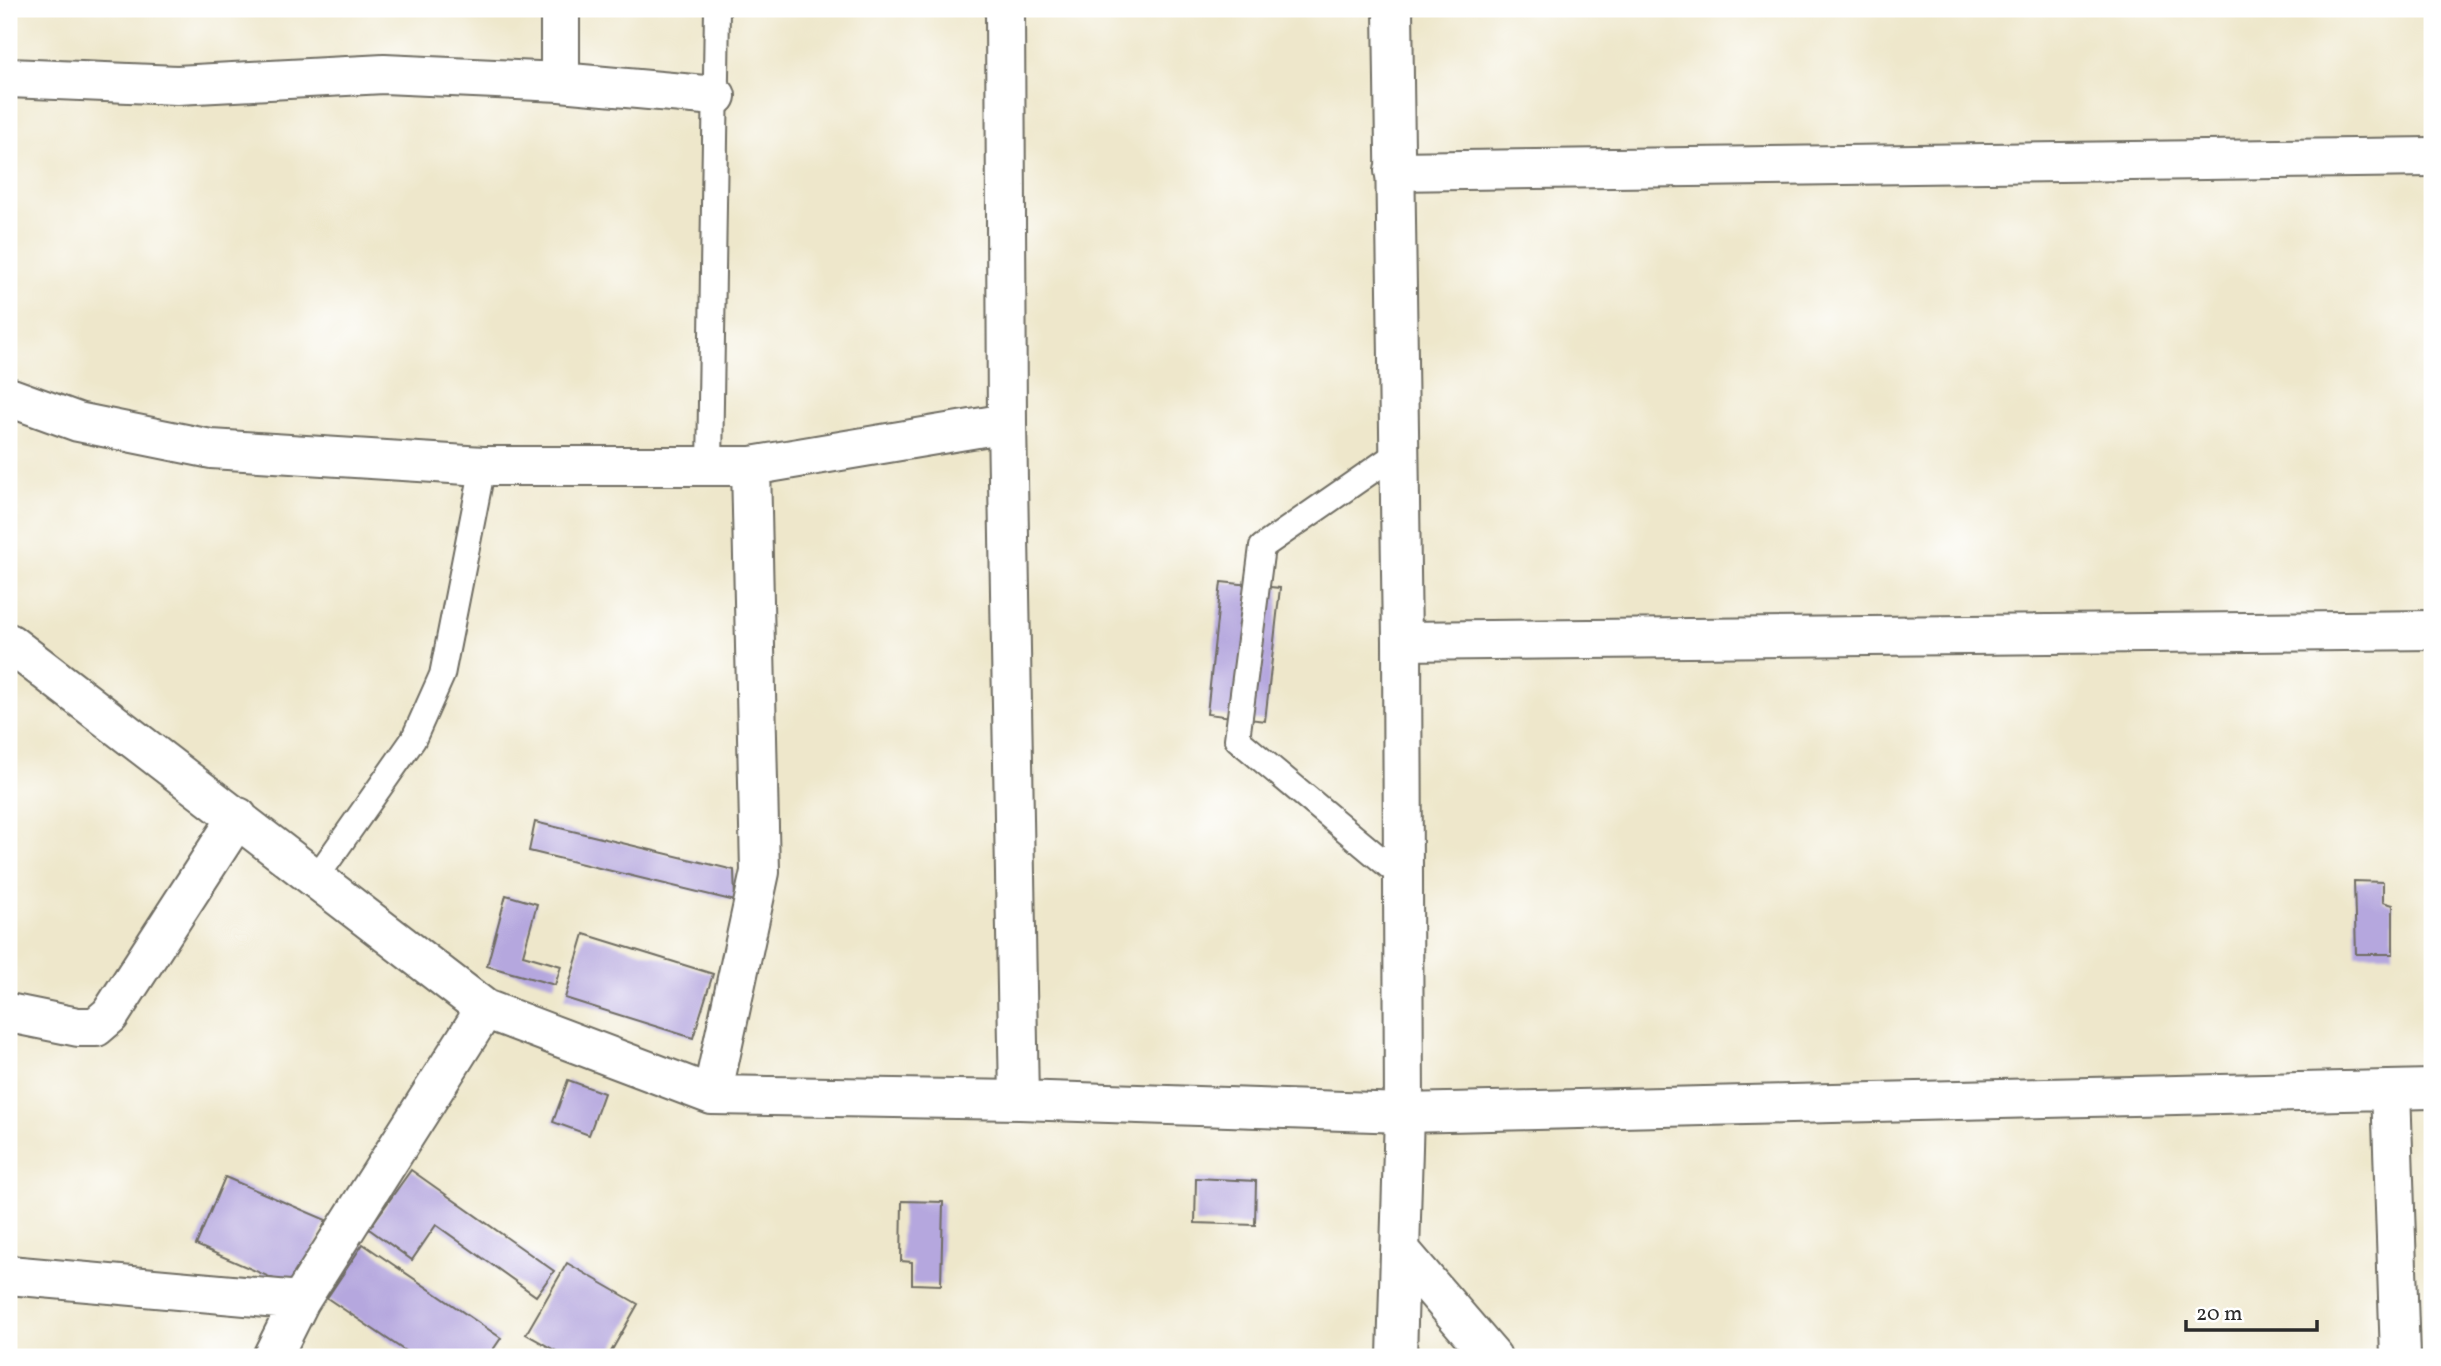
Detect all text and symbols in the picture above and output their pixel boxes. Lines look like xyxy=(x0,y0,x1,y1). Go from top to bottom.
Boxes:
scale bar xyxy=(2186,1289,2317,1333)
text: 20 m xyxy=(2196,1300,2242,1329)

